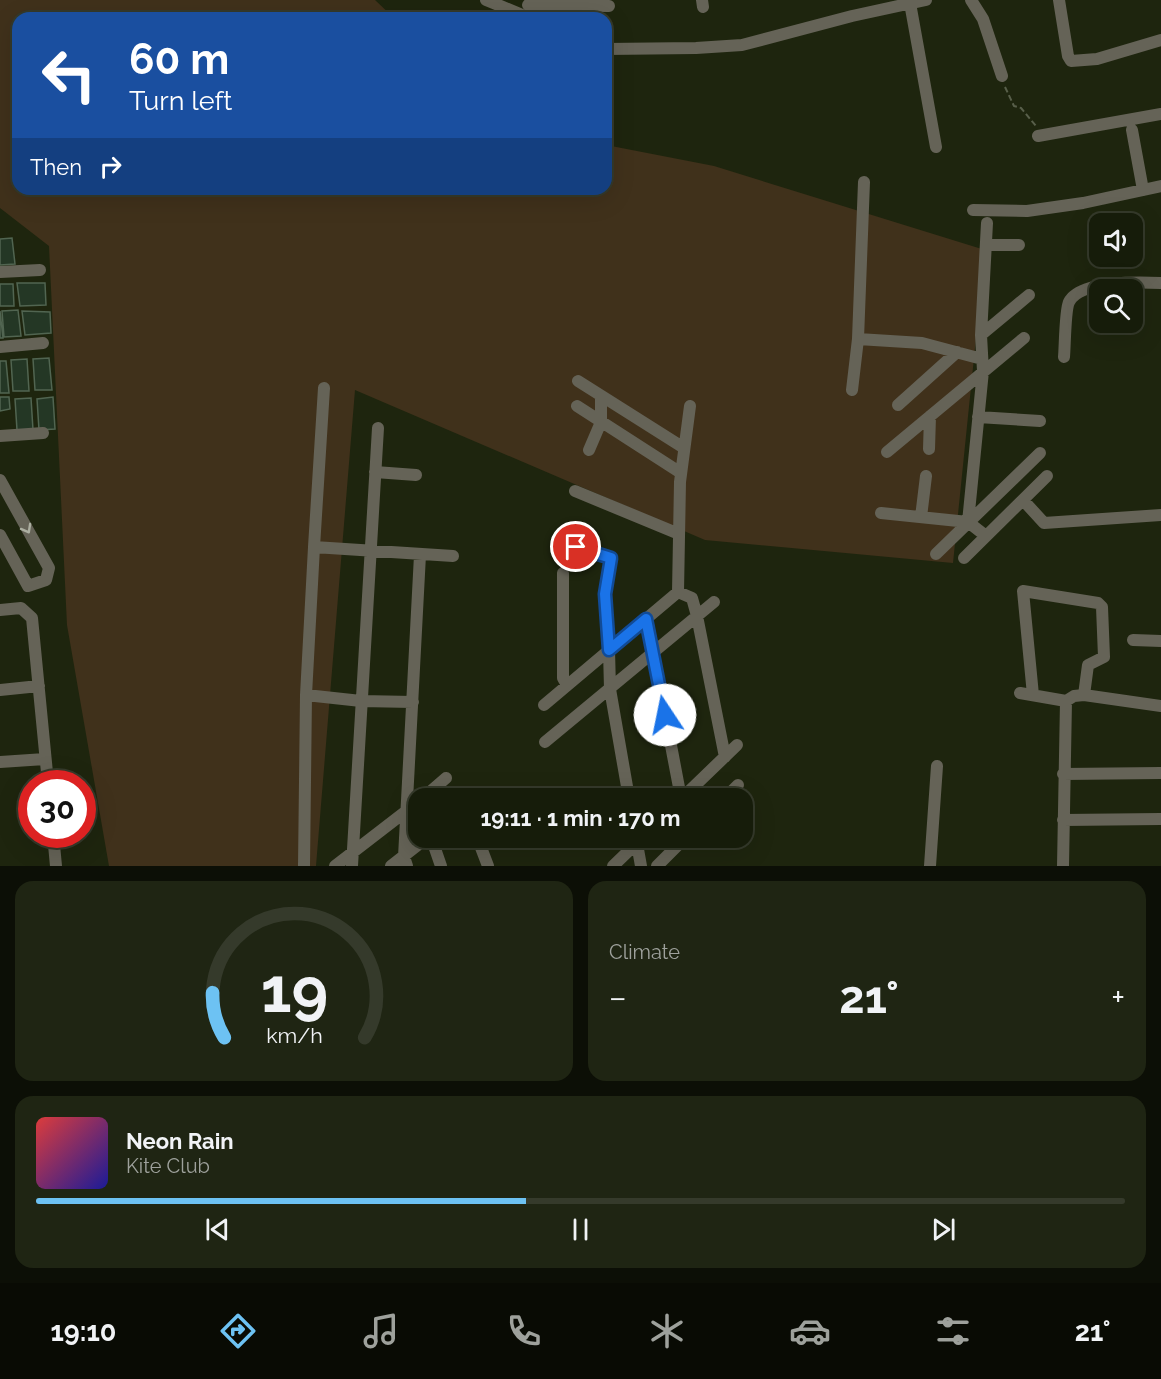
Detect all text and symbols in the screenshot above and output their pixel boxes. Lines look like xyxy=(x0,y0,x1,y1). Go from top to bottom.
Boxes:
text: 60 m xyxy=(129,35,229,84)
icon: left xyxy=(30,36,108,114)
text: Turn left xyxy=(129,85,232,116)
icon: right xyxy=(94,150,127,183)
text: Then xyxy=(30,154,82,180)
map controls xyxy=(1089,213,1143,333)
button: sound xyxy=(1089,213,1143,267)
button: search xyxy=(1089,279,1143,333)
pin xyxy=(550,521,601,572)
one-way arrow xyxy=(20,523,31,533)
icon: arrive xyxy=(559,530,592,563)
position arrow xyxy=(633,683,697,747)
speed limit sign: 30 xyxy=(18,770,96,848)
text: 19:11 · 1 min · 170 m xyxy=(480,805,681,831)
text: Climate xyxy=(609,940,680,964)
text: 19 xyxy=(260,953,328,1027)
text: 21° xyxy=(839,971,899,1024)
text: − xyxy=(609,978,627,1017)
text: + xyxy=(1111,978,1125,1017)
text: km/h xyxy=(266,1023,322,1048)
text: Neon Rain xyxy=(126,1128,234,1154)
text: Kite Club xyxy=(126,1154,210,1178)
icon: previous xyxy=(201,1213,234,1246)
icon: pause xyxy=(564,1213,597,1246)
icon: next xyxy=(927,1213,960,1246)
icon: directions xyxy=(217,1310,259,1352)
icon: music xyxy=(360,1310,402,1352)
icon: phone xyxy=(503,1310,545,1352)
icon: climate xyxy=(646,1310,688,1352)
icon: car xyxy=(789,1310,831,1352)
icon: filters xyxy=(932,1310,974,1352)
text: 19:10 xyxy=(50,1316,116,1347)
text: 21° xyxy=(1075,1316,1111,1347)

